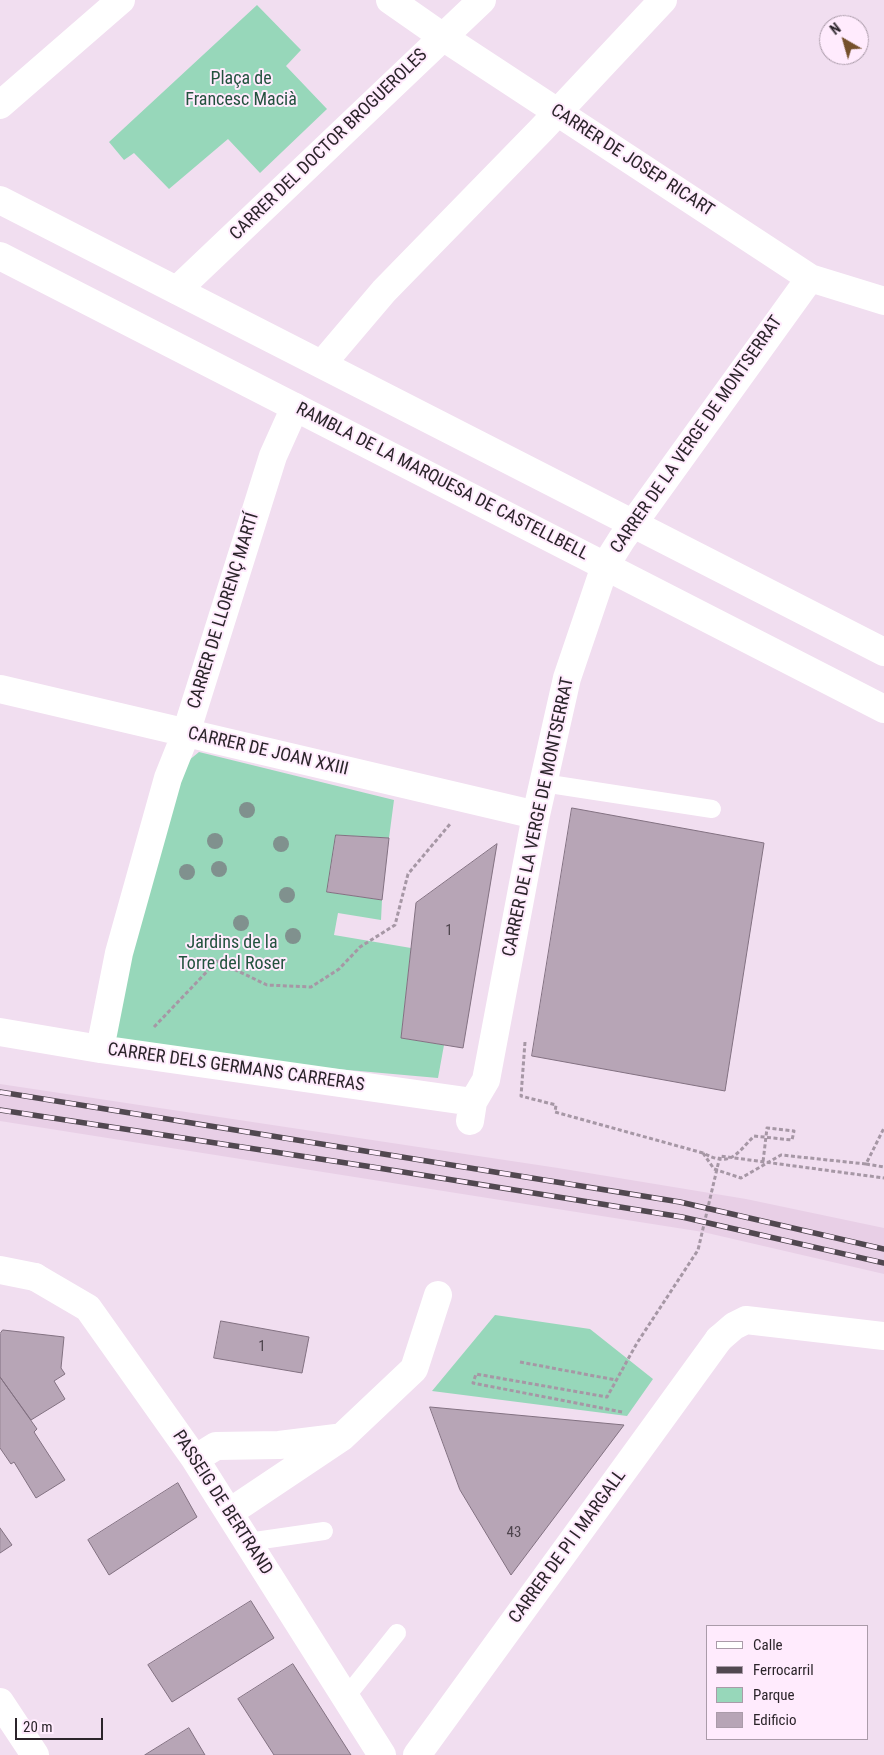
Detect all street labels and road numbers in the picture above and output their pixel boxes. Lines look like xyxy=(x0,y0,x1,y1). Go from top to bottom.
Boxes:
street label: CARRER DEL DOCTOR BROGUEROLES xyxy=(226,45,432,245)
street label: CARRER DE JOSEP RICART xyxy=(546,100,718,222)
street label: CARRER DE LA VERGE DE MONTSERRAT xyxy=(606,312,788,558)
street label: RAMBLA DE LA MARQUESA DE CASTELLBELL xyxy=(292,399,592,565)
street label: CARRER DE LLORENÇ MARTÍ xyxy=(184,510,264,712)
street label: CARRER DE LA VERGE DE MONTSERRAT xyxy=(499,675,579,959)
street label: CARRER DE JOAN XXIII xyxy=(186,723,350,781)
street label: CARRER DELS GERMANS CARRERAS xyxy=(106,1039,366,1097)
street label: PASSEIG DE BERTRAND xyxy=(167,1427,277,1579)
street label: CARRER DE PI I MARGALL xyxy=(505,1466,631,1628)

